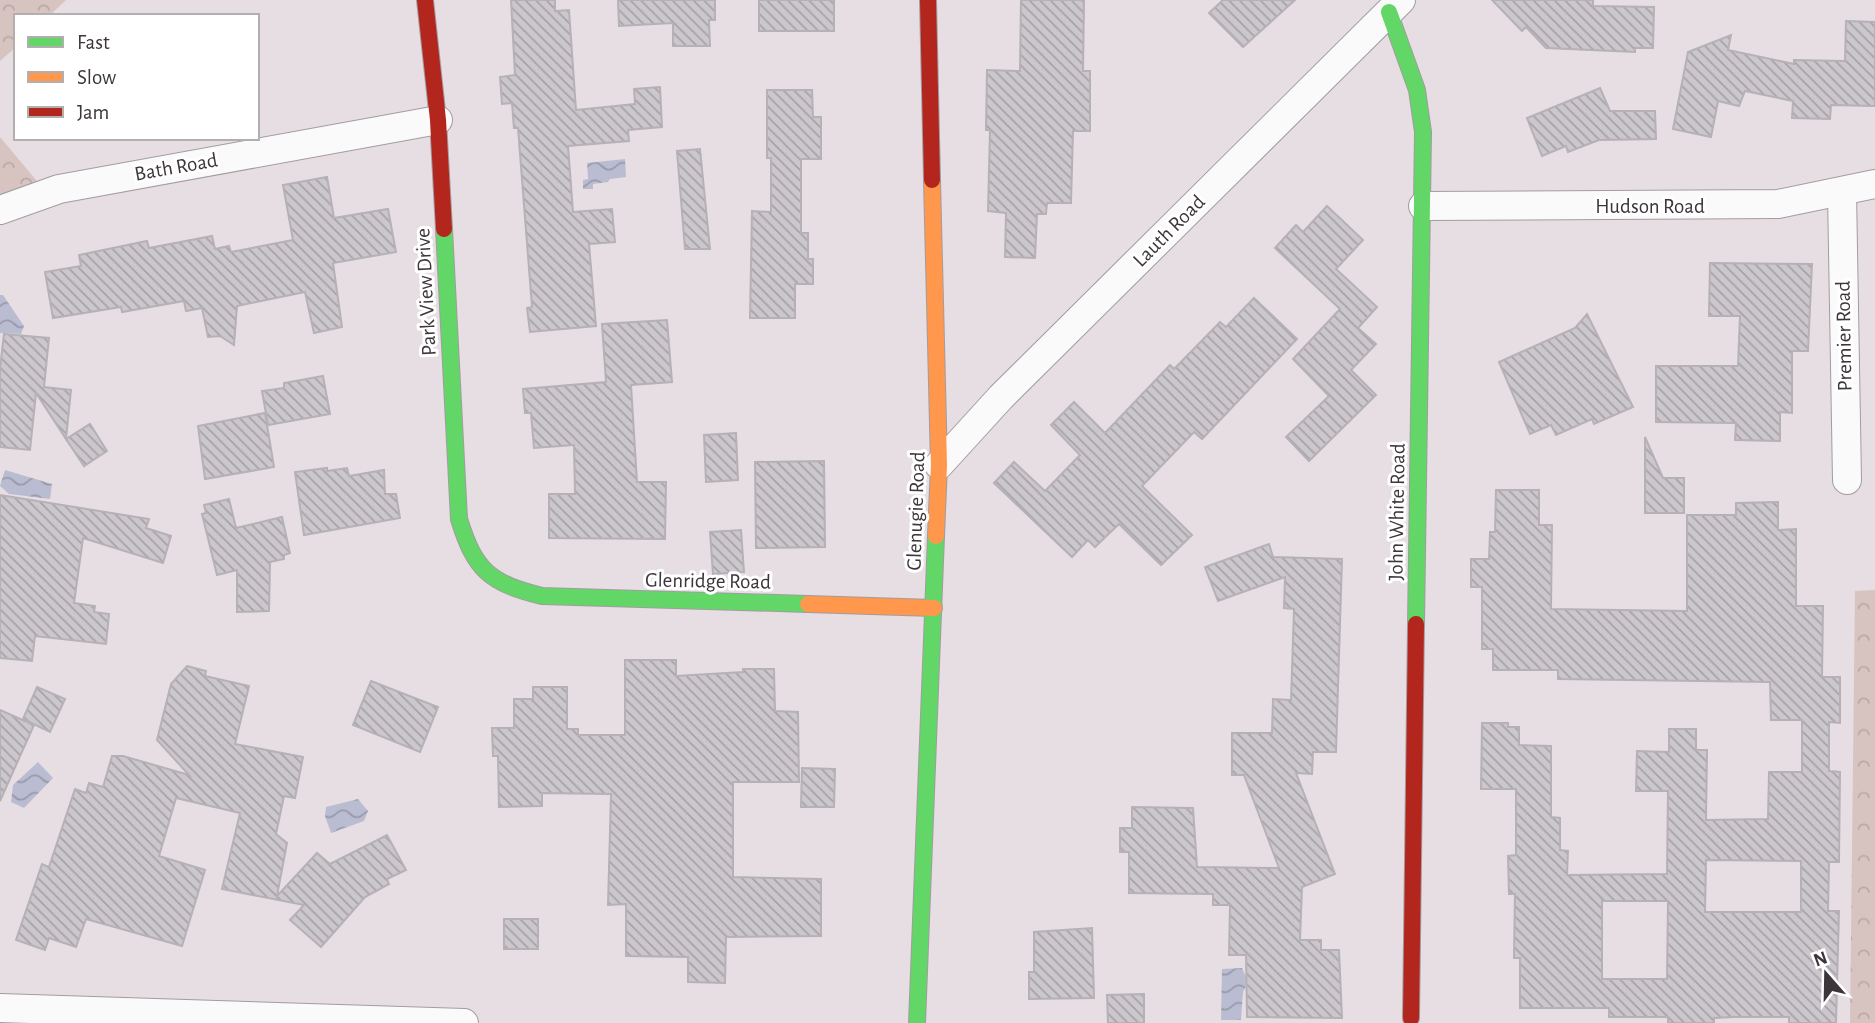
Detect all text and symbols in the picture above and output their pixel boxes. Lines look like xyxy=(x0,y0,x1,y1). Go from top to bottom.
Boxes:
legend xyxy=(14,14,259,140)
text: Fast xyxy=(77,32,110,53)
text: Slow xyxy=(77,67,116,88)
text: Jam xyxy=(77,102,109,123)
street label: Bath Road xyxy=(133,149,219,185)
street label: Lauth Road xyxy=(1129,191,1209,271)
street label: Hudson Road xyxy=(1595,196,1705,217)
street label: Park View Drive xyxy=(412,228,440,356)
street label: Premier Road xyxy=(1833,280,1855,392)
street label: John White Road xyxy=(1385,443,1409,581)
street label: Glenugie Road xyxy=(903,451,929,571)
street label: Glenridge Road xyxy=(645,569,771,593)
north arrow xyxy=(1791,939,1861,1009)
text: N xyxy=(1811,948,1830,971)

